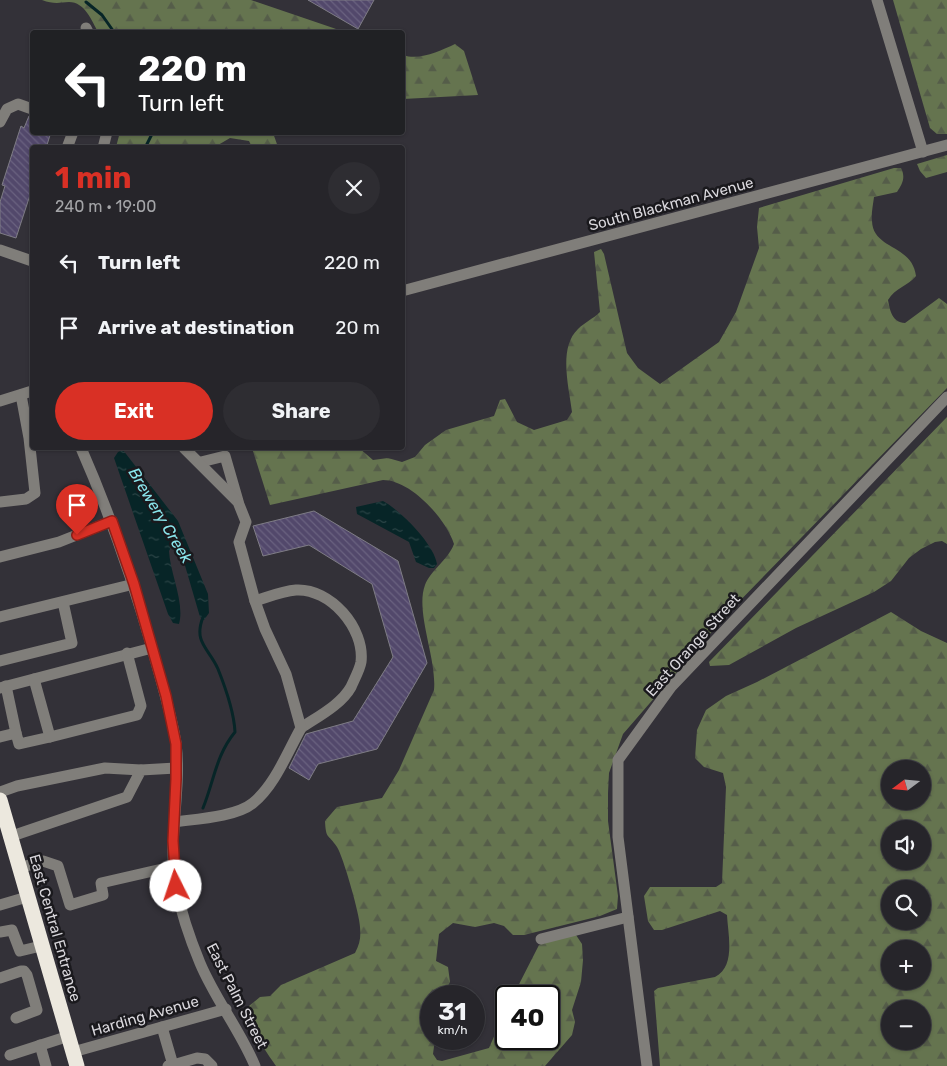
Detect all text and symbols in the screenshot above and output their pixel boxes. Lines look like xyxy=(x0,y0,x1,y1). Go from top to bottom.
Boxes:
text: 220 m xyxy=(138,48,247,90)
icon: left xyxy=(55,50,120,115)
text: Turn left xyxy=(138,90,224,117)
text: 1 min xyxy=(55,160,132,196)
button: close xyxy=(328,162,380,214)
street label: South Blackman Avenue xyxy=(586,173,756,235)
text: 240 m · 19:00 xyxy=(55,197,156,216)
icon: left xyxy=(55,249,83,277)
text: Turn left xyxy=(98,251,180,274)
text: 220 m xyxy=(324,251,380,274)
icon: arrive xyxy=(55,314,83,342)
text: Arrive at destination xyxy=(98,316,294,339)
text: 20 m xyxy=(335,316,380,339)
button: Exit xyxy=(55,382,213,440)
button: Share xyxy=(223,382,380,440)
water label: Brewery Creek xyxy=(125,464,197,567)
pin xyxy=(56,484,98,535)
icon: arrive xyxy=(63,491,91,519)
street label: East Orange Street xyxy=(642,590,744,700)
north arrow xyxy=(881,760,931,810)
map controls xyxy=(881,760,931,1050)
button: sound xyxy=(881,820,931,870)
street label: East Central Entrance xyxy=(25,852,85,1004)
position arrow xyxy=(149,859,201,911)
button: search xyxy=(881,880,931,930)
street label: East Palm Street xyxy=(203,940,271,1052)
button: + xyxy=(881,940,931,990)
speed limit sign: 40 xyxy=(495,985,560,1050)
street label: Harding Avenue xyxy=(89,992,201,1040)
text: 31 xyxy=(438,997,467,1026)
button: − xyxy=(881,1000,931,1050)
text: km/h xyxy=(438,1023,467,1037)

